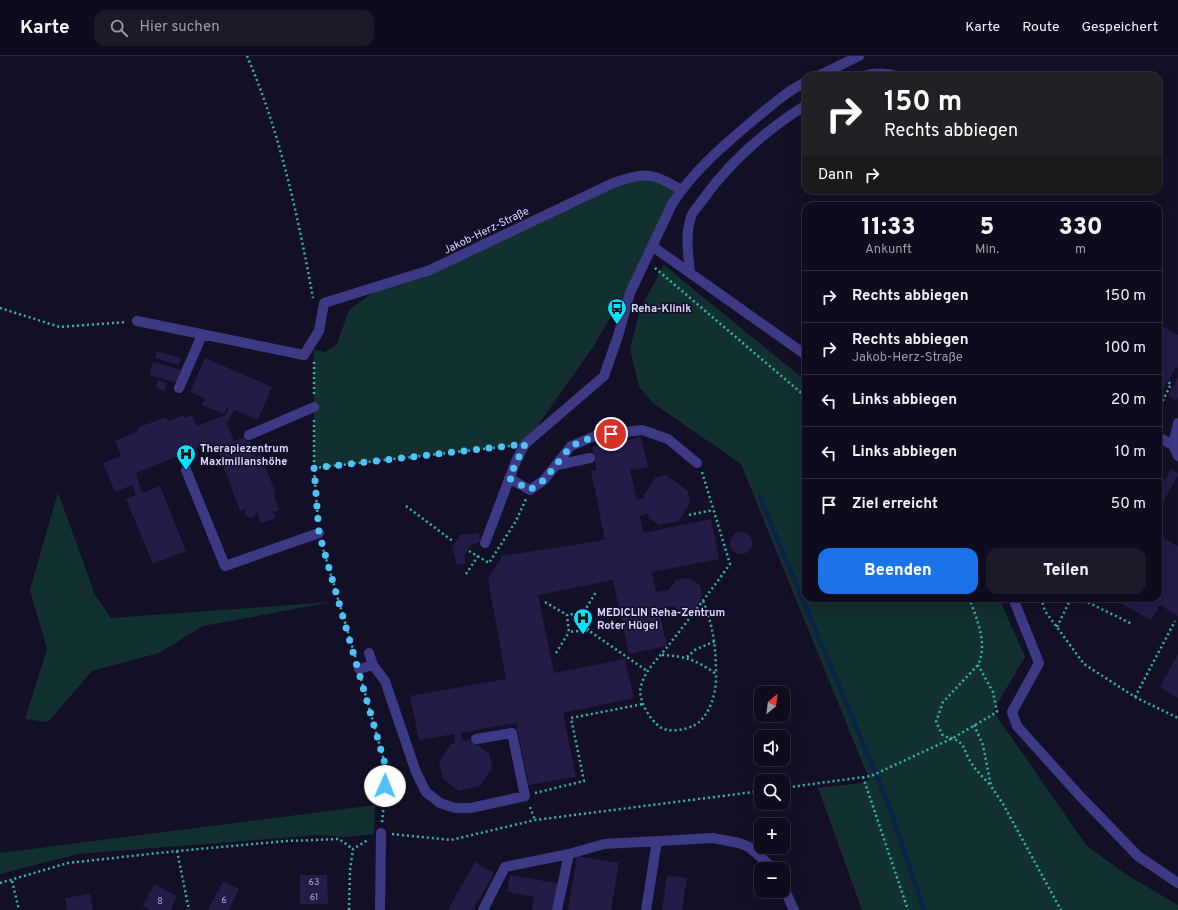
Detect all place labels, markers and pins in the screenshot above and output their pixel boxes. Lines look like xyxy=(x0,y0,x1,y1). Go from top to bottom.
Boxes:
bus stop icon: Reha-Klinik xyxy=(606,297,628,325)
place label: Reha-Klinik xyxy=(631,302,691,316)
pin xyxy=(594,417,628,451)
place label: Therapiezentrum Maximilianshöhe xyxy=(200,442,289,469)
hospital icon: Therapiezentrum Maximilianshöhe xyxy=(175,443,197,471)
place label: MEDICLIN Reha-Zentrum Roter Hügel xyxy=(597,606,725,633)
hospital icon: MEDICLIN Reha-Zentrum Roter Hügel xyxy=(572,607,594,635)

